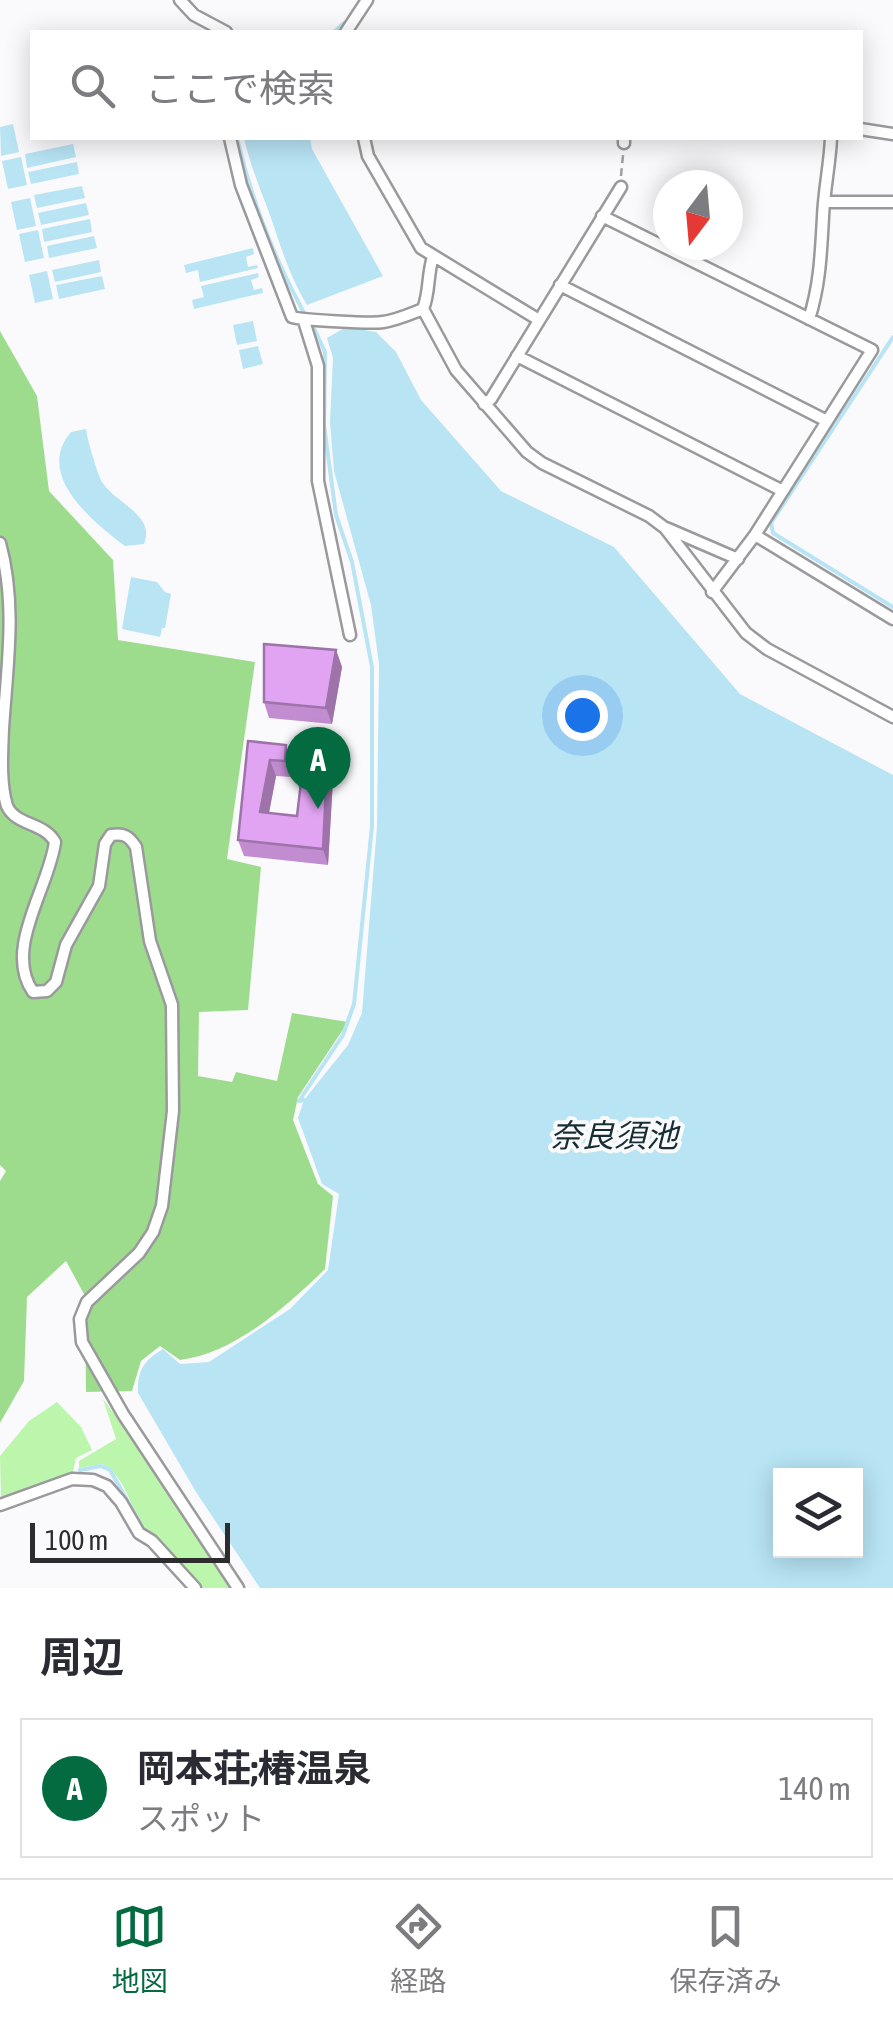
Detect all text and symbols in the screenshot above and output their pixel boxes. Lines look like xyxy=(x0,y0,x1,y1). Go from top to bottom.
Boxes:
search box xyxy=(30,30,863,140)
icon: search xyxy=(65,58,120,113)
text: ここで検索 xyxy=(145,67,335,110)
north arrow xyxy=(653,170,743,260)
your location xyxy=(557,690,608,741)
pin: A xyxy=(286,726,350,809)
water label: 奈良須池 xyxy=(550,1117,681,1154)
map controls xyxy=(773,1468,863,1558)
button: layers xyxy=(773,1468,863,1558)
scale bar xyxy=(30,1518,230,1562)
text: 100 m xyxy=(45,1524,108,1556)
text: 周辺 xyxy=(40,1633,124,1681)
text: 岡本荘;椿温泉 xyxy=(137,1747,372,1790)
text: A xyxy=(67,1770,82,1807)
text: 140 m xyxy=(778,1770,851,1807)
text: スポット xyxy=(137,1800,265,1837)
tab: 地図 xyxy=(111,1899,168,1999)
tab: 経路 xyxy=(390,1899,447,1999)
tab: 保存済み xyxy=(669,1899,782,1999)

